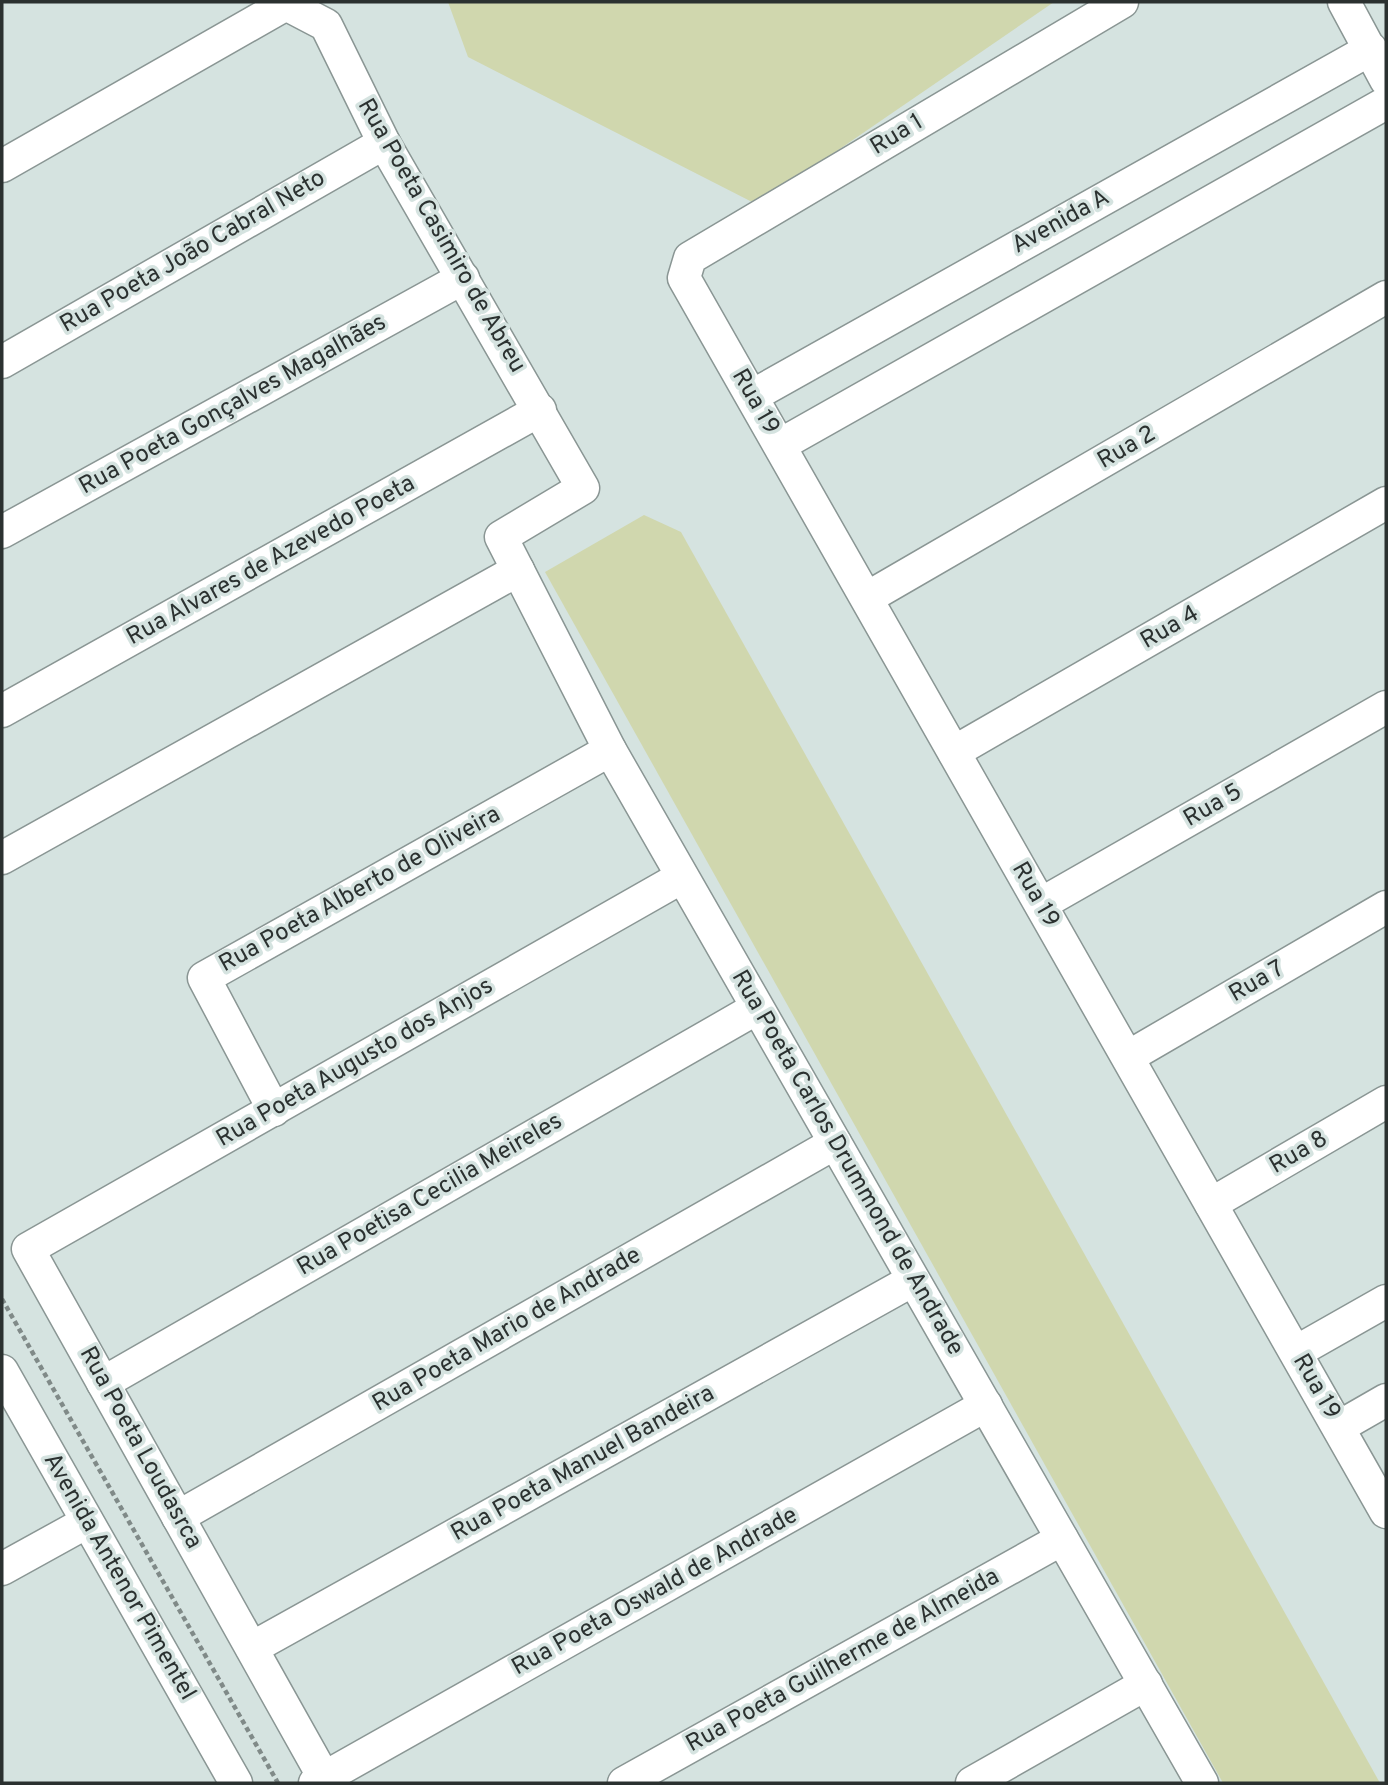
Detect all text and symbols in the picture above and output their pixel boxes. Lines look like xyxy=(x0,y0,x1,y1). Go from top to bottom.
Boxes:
street label: Rua Poeta Casimiro de Abreu xyxy=(350,93,532,379)
street label: Rua 1 xyxy=(865,108,929,162)
street label: Rua Poeta João Cabral Neto xyxy=(55,164,331,340)
street label: Avenida A xyxy=(1007,183,1115,261)
street label: Rua Poeta Gonçalves Magalhães xyxy=(74,308,392,502)
street label: Rua 19 xyxy=(724,364,786,440)
street label: Rua 2 xyxy=(1093,419,1161,477)
street label: Rua Alvares de Azevedo Poeta xyxy=(122,469,420,653)
street label: Rua 4 xyxy=(1135,599,1205,657)
street label: Rua 5 xyxy=(1178,777,1248,835)
street label: Rua Poeta Alberto de Oliveira xyxy=(214,800,506,980)
street label: Rua 19 xyxy=(1004,857,1066,933)
street label: Rua 7 xyxy=(1224,954,1290,1010)
street label: Rua Poeta Carlos Drummond de Andrade xyxy=(724,965,970,1361)
street label: Rua Poeta Augusto dos Anjos xyxy=(211,971,499,1155)
street label: Rua Poetisa Cecilia Meireles xyxy=(292,1107,568,1283)
street label: Rua 8 xyxy=(1265,1124,1333,1182)
street label: Rua Poeta Mario de Andrade xyxy=(367,1241,647,1419)
street label: Rua Poeta Loudasrca xyxy=(72,1341,208,1555)
street label: Rua 19 xyxy=(1285,1349,1347,1425)
street label: Rua Poeta Manuel Bandeira xyxy=(446,1379,720,1549)
street label: Avenida Antenor Pimentel xyxy=(36,1448,202,1706)
street label: Rua Poeta Oswald de Andrade xyxy=(507,1501,803,1683)
street label: Rua Poeta Guilherme de Almeida xyxy=(681,1562,1005,1760)

